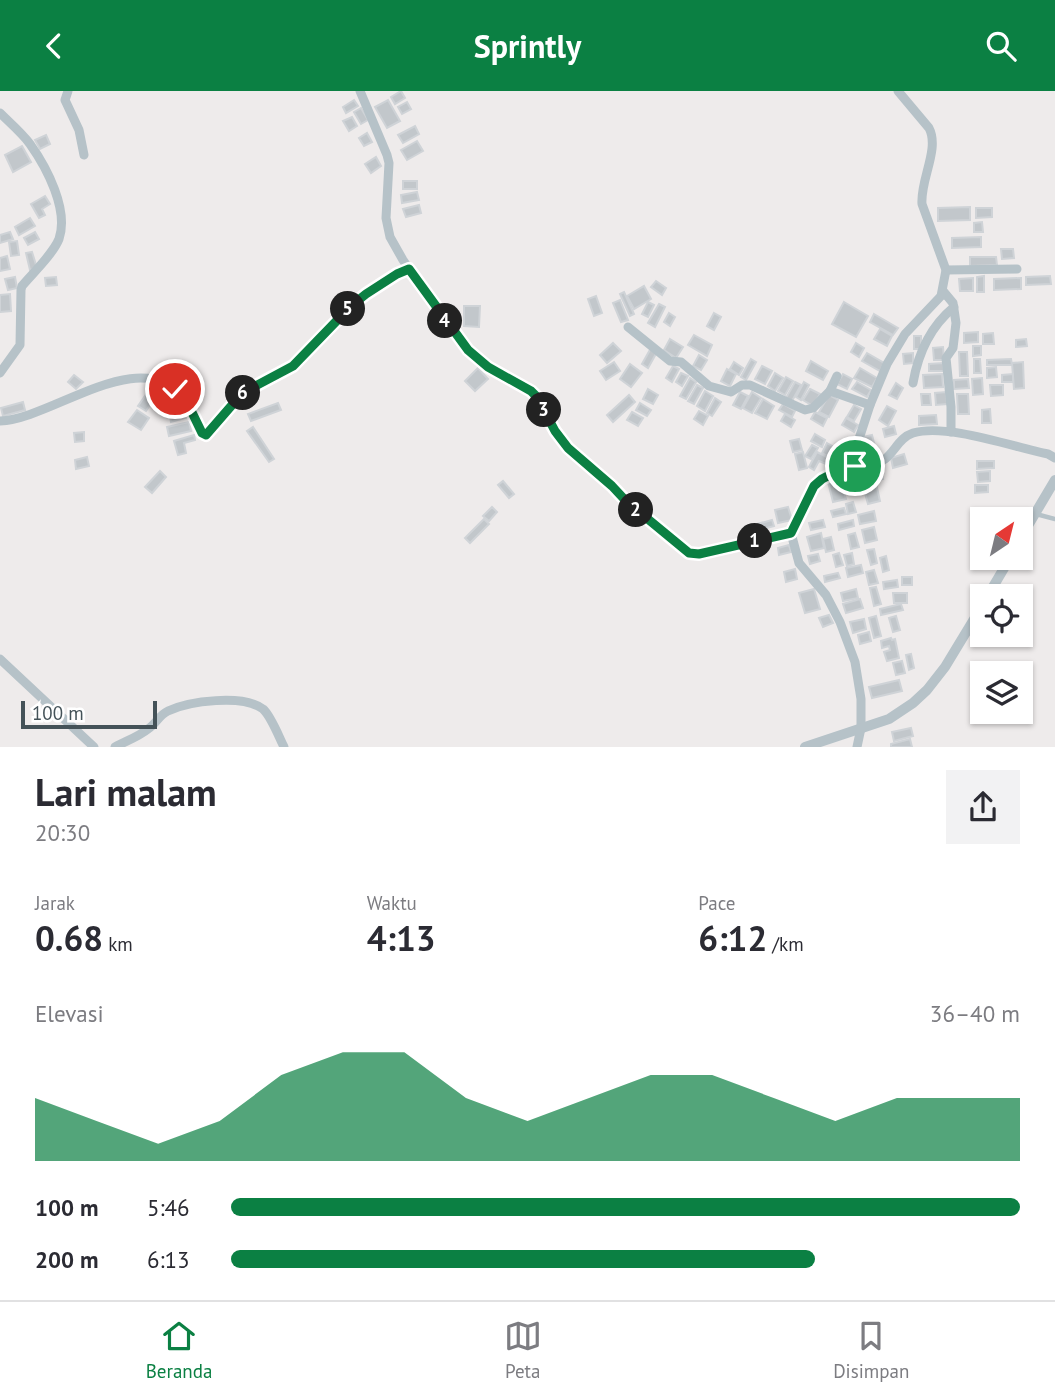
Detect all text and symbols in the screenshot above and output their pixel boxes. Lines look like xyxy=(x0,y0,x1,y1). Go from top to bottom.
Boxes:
text: Sprintly xyxy=(474,25,581,67)
icon: back xyxy=(35,27,73,65)
icon: search xyxy=(982,27,1020,65)
pin: 5 xyxy=(330,291,366,326)
text: 5 xyxy=(342,296,353,320)
pin: 4 xyxy=(428,303,462,338)
text: 4 xyxy=(439,308,450,332)
pin xyxy=(145,359,205,419)
icon: check xyxy=(156,370,194,408)
pin: 6 xyxy=(226,375,260,411)
text: 6 xyxy=(237,380,248,404)
pin: 3 xyxy=(526,393,562,427)
text: 3 xyxy=(538,397,549,421)
pin xyxy=(825,436,885,496)
icon: arrive xyxy=(836,447,874,485)
pin: 2 xyxy=(618,493,654,527)
text: 2 xyxy=(630,497,641,521)
north arrow xyxy=(970,507,1032,571)
map controls xyxy=(970,507,1033,724)
pin: 1 xyxy=(738,524,772,559)
text: 1 xyxy=(749,528,760,552)
button: locate xyxy=(970,584,1033,647)
button: layers xyxy=(970,661,1033,724)
scale bar xyxy=(21,698,158,730)
text: 100 m xyxy=(32,701,84,725)
text: Lari malam xyxy=(35,767,217,816)
button: share xyxy=(946,770,1020,844)
text: 20:30 xyxy=(35,818,90,847)
text: Jarak xyxy=(35,891,75,915)
text: Waktu xyxy=(367,891,417,915)
text: Pace xyxy=(698,891,736,915)
text: 0.68 xyxy=(35,915,103,961)
text: 4:13 xyxy=(367,915,436,961)
text: 6:12 xyxy=(698,915,767,961)
text: km xyxy=(103,932,133,956)
text: /km xyxy=(767,932,804,956)
text: Elevasi xyxy=(35,999,104,1028)
text: 36–40 m xyxy=(930,999,1020,1028)
text: 100 m xyxy=(35,1193,98,1222)
text: 5:46 xyxy=(147,1193,190,1222)
text: 200 m xyxy=(35,1245,98,1274)
text: 6:13 xyxy=(147,1245,190,1274)
tab: Beranda xyxy=(146,1317,212,1383)
tab: Peta xyxy=(504,1317,542,1383)
tab: Disimpan xyxy=(833,1317,909,1383)

